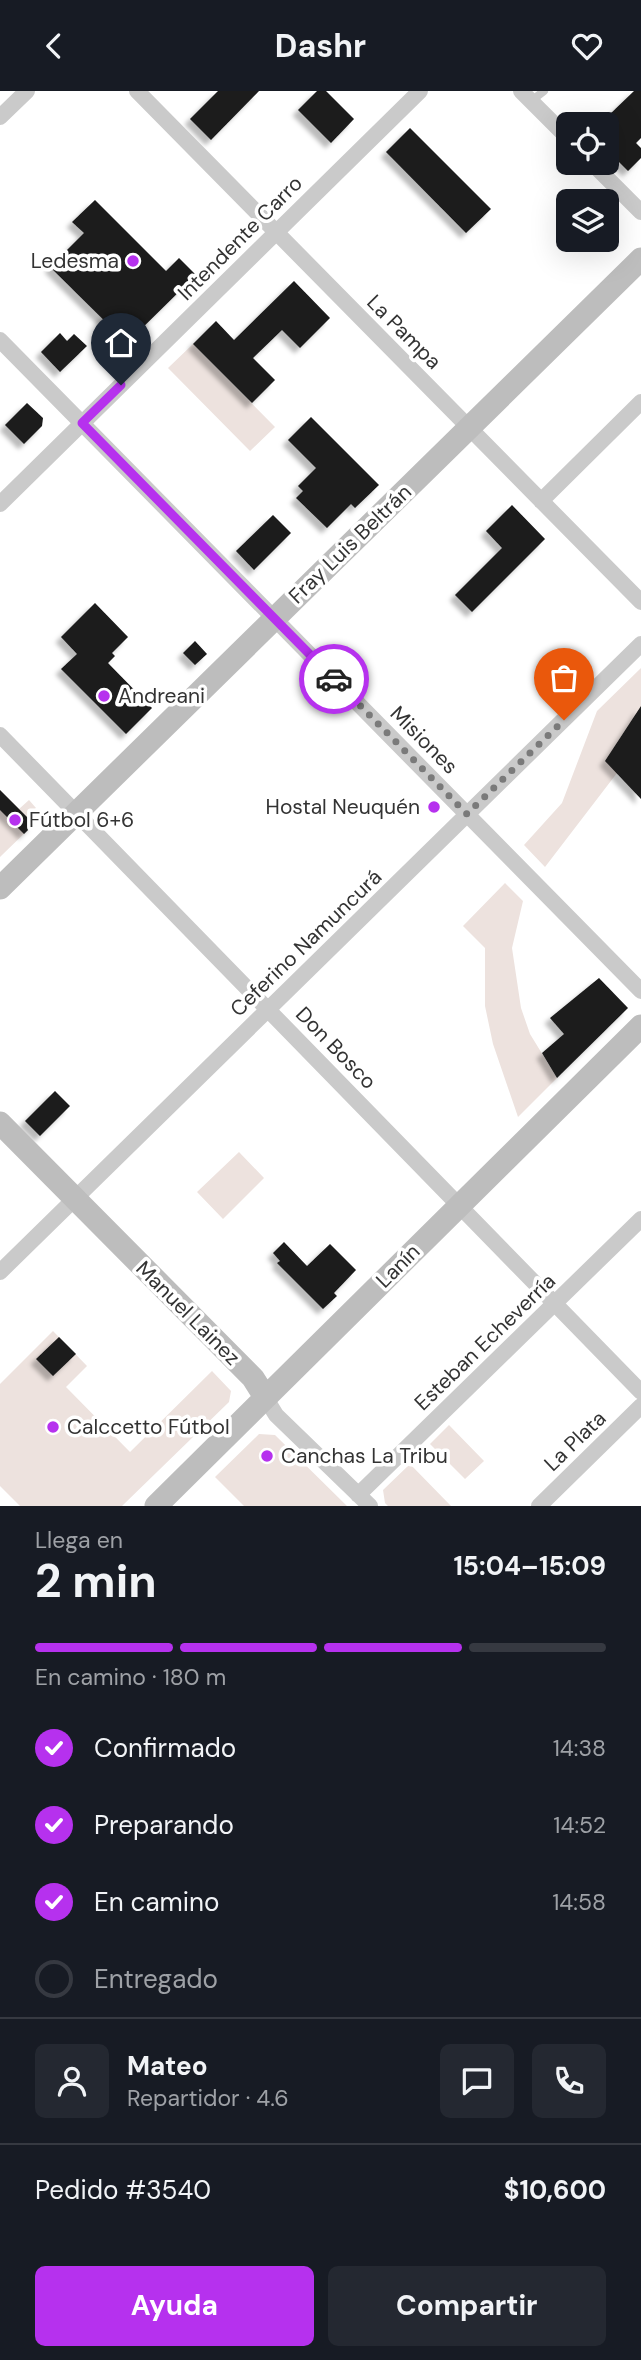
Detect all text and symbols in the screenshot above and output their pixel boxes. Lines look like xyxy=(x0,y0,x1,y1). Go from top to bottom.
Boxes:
text: Dashr xyxy=(275,25,366,67)
icon: back xyxy=(35,27,73,65)
icon: heart xyxy=(568,27,606,65)
map controls xyxy=(556,112,619,252)
button: locate xyxy=(556,112,619,175)
street label: Intendente Carro xyxy=(172,170,308,306)
button: layers xyxy=(556,189,619,252)
place label: Ledesma xyxy=(31,247,119,275)
marker: Ledesma xyxy=(125,253,141,269)
street label: La Pampa xyxy=(361,289,447,375)
pin xyxy=(91,313,151,385)
icon: home xyxy=(102,324,140,362)
street label: Fray Luis Beltrán xyxy=(283,478,417,610)
courier xyxy=(299,644,369,714)
pin xyxy=(534,648,594,720)
icon: bag xyxy=(545,659,583,697)
icon: car xyxy=(315,660,353,698)
place label: Andreani xyxy=(118,682,205,710)
marker: Andreani xyxy=(96,688,112,704)
street label: Misiones xyxy=(384,700,464,780)
place label: Hostal Neuquén xyxy=(266,793,420,821)
marker: Hostal Neuquén xyxy=(426,799,442,815)
place label: Fútbol 6+6 xyxy=(29,806,134,834)
marker: Fútbol 6+6 xyxy=(7,812,23,828)
street label: Ceferino Namuncurá xyxy=(224,863,388,1023)
street label: Don Bosco xyxy=(290,1001,382,1095)
street label: Lanín xyxy=(370,1238,426,1294)
street label: Manuel Lainez xyxy=(130,1255,246,1371)
street label: Esteban Echeverría xyxy=(409,1267,561,1417)
street label: La Plata xyxy=(538,1405,612,1477)
place label: Calccetto Fútbol xyxy=(67,1413,230,1441)
marker: Calccetto Fútbol xyxy=(45,1419,61,1435)
place label: Canchas La Tribu xyxy=(281,1442,448,1470)
marker: Canchas La Tribu xyxy=(259,1448,275,1464)
text: Llega en xyxy=(35,1525,123,1555)
text: 15:04–15:09 xyxy=(453,1549,606,1583)
text: 2 min xyxy=(35,1551,157,1611)
text: En camino · 180 m xyxy=(35,1662,226,1692)
icon: check xyxy=(35,1729,73,1767)
text: Confirmado xyxy=(94,1731,236,1765)
text: 14:38 xyxy=(553,1733,606,1763)
icon: check xyxy=(35,1806,73,1844)
text: Preparando xyxy=(94,1808,234,1842)
text: 14:52 xyxy=(553,1810,606,1840)
icon: check xyxy=(35,1883,73,1921)
text: En camino xyxy=(94,1885,219,1919)
text: 14:58 xyxy=(552,1887,606,1917)
text: Entregado xyxy=(94,1962,218,1996)
button: person xyxy=(35,2044,109,2118)
button: chat xyxy=(440,2044,514,2118)
button: phone xyxy=(532,2044,606,2118)
text: Mateo xyxy=(127,2049,208,2083)
text: Repartidor · 4.6 xyxy=(127,2083,289,2113)
text: Pedido #3540 xyxy=(35,2173,211,2207)
text: $10,600 xyxy=(504,2173,606,2207)
button: Ayuda xyxy=(35,2266,314,2346)
button: Compartir xyxy=(328,2266,606,2346)

